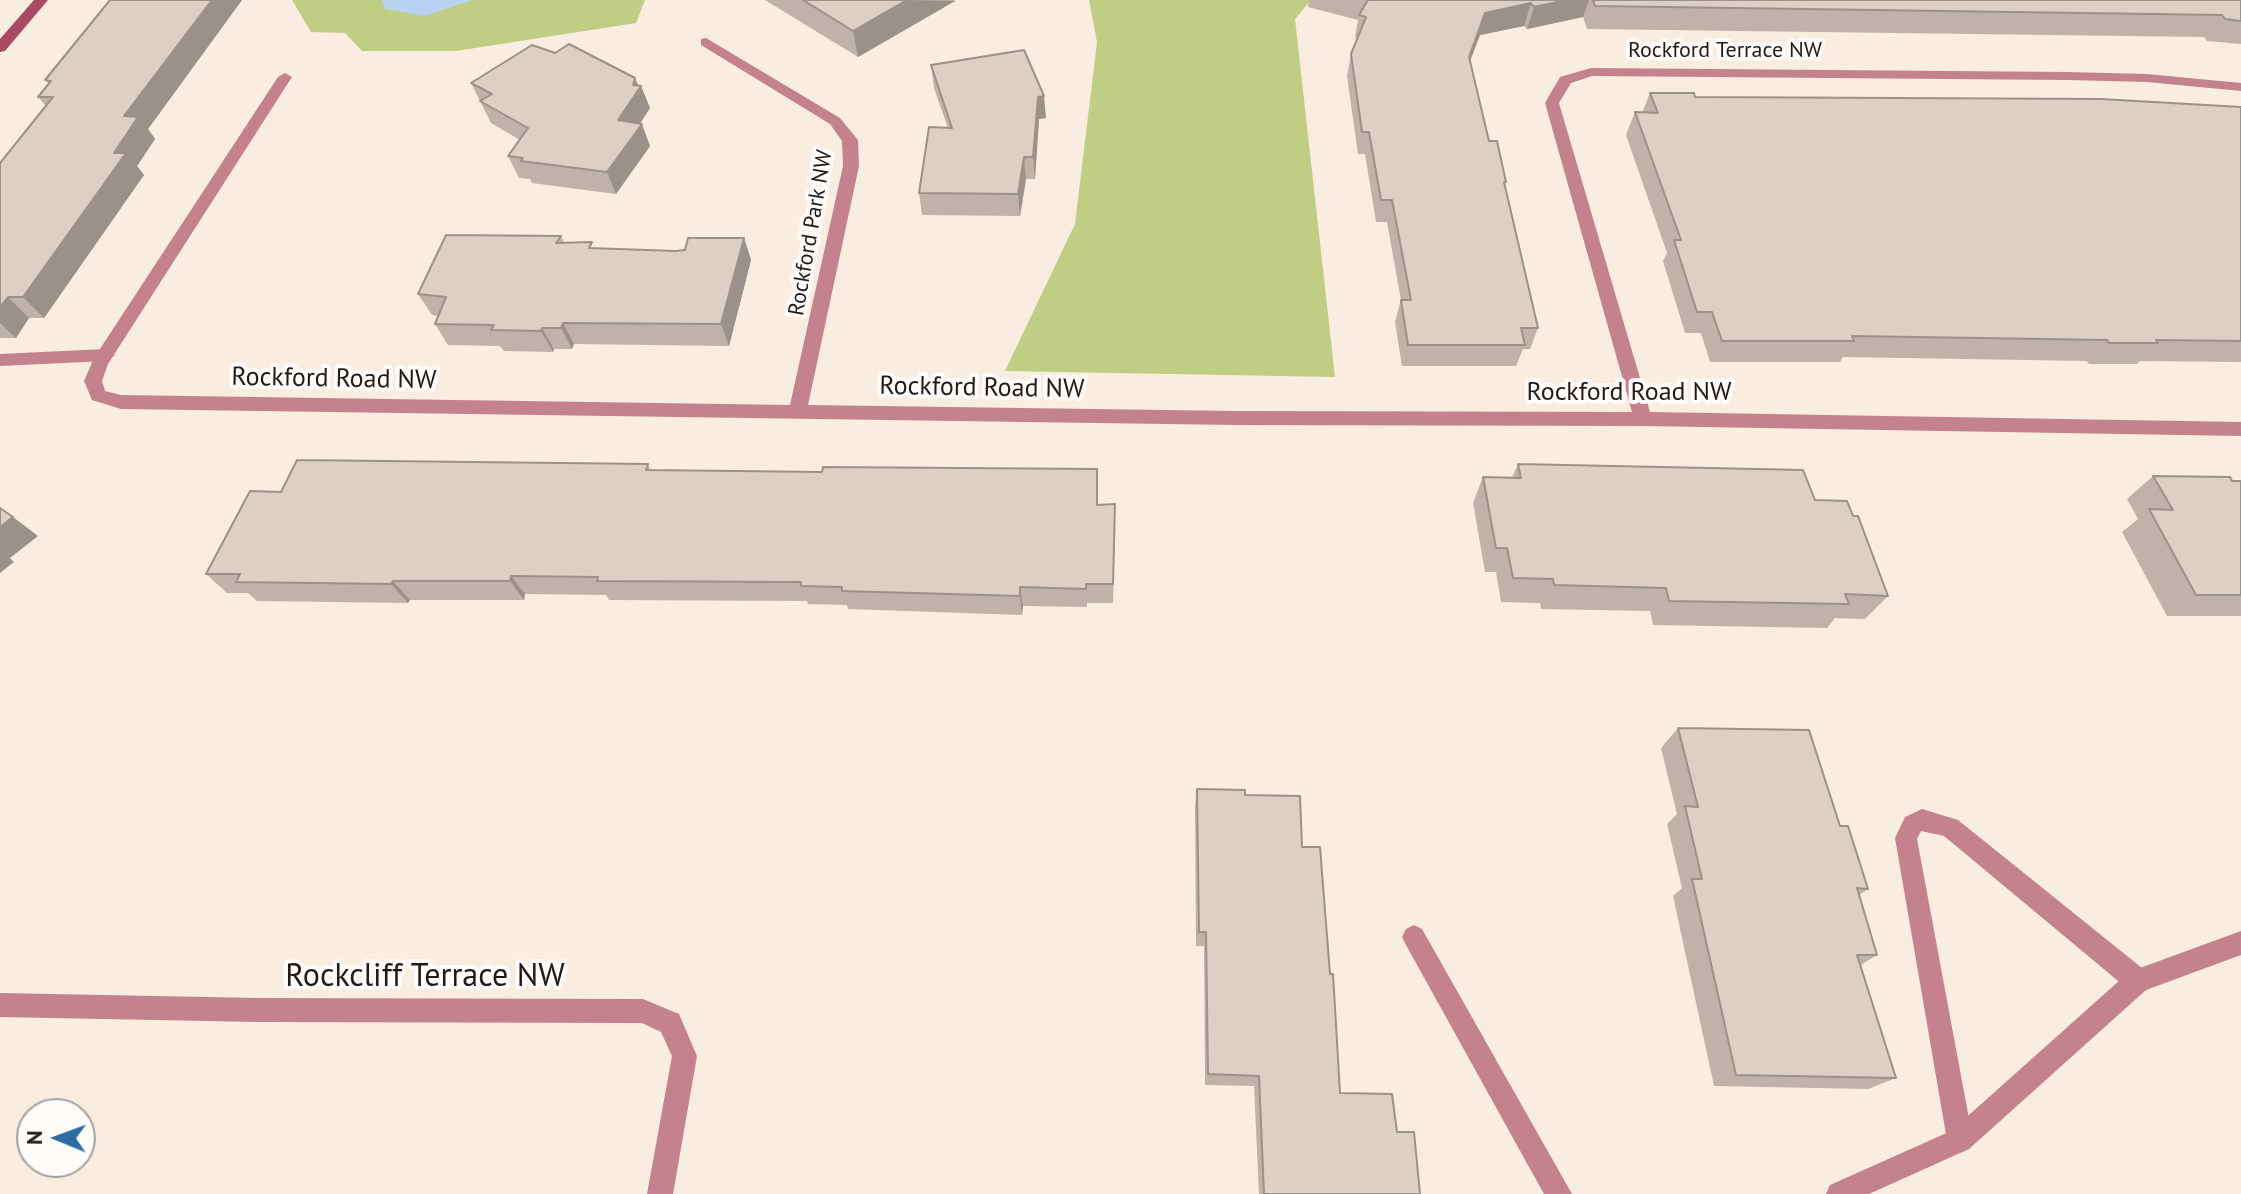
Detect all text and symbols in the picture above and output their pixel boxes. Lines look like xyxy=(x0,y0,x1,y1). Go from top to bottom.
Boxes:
street label: Rockford Terrace NW xyxy=(1628,38,1822,64)
street label: Rockford Park NW xyxy=(783,148,839,318)
street label: Rockford Road NW xyxy=(231,362,437,396)
street label: Rockford Road NW xyxy=(879,371,1085,405)
street label: Rockford Road NW xyxy=(1526,377,1732,409)
street label: Rockcliff Terrace NW xyxy=(285,958,565,996)
north arrow xyxy=(16,1098,96,1178)
text: N xyxy=(20,1130,48,1145)

